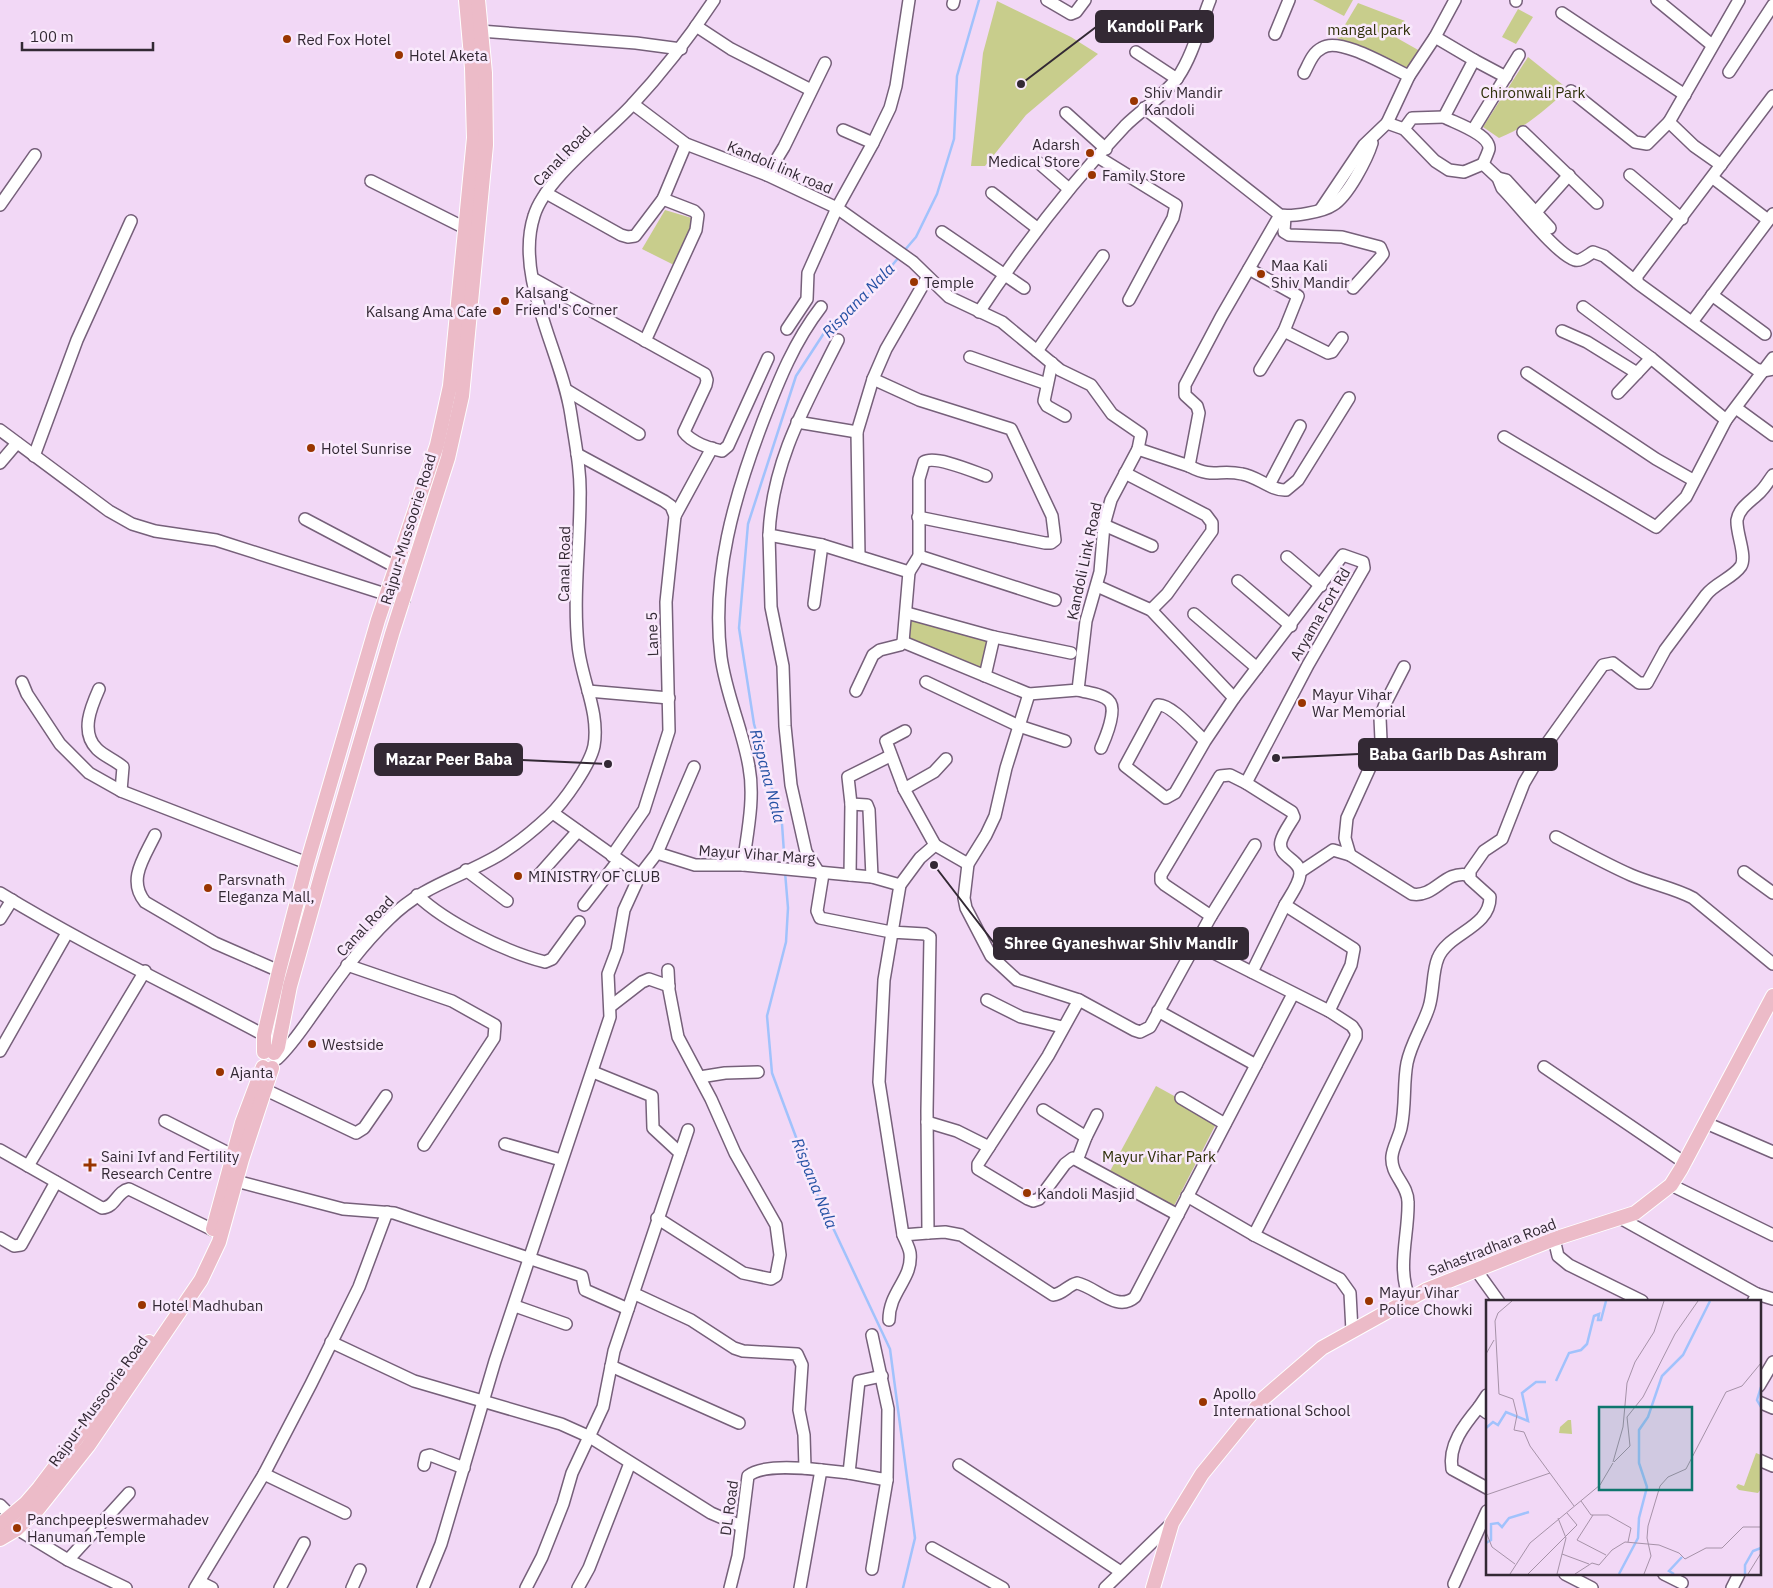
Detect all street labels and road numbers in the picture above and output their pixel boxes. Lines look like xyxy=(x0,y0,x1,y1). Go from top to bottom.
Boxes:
street label: Canal Road xyxy=(529,122,595,190)
street label: Kandoli link road xyxy=(724,136,836,198)
street label: Rajpur-Mussoorie Road xyxy=(376,451,440,607)
street label: Kandoli Link Road xyxy=(1062,500,1106,622)
street label: Canal Road xyxy=(554,526,574,602)
street label: Aryama Fort Rd xyxy=(1286,564,1354,664)
street label: Lane 5 xyxy=(642,611,662,657)
street label: Mayur Vihar Marg xyxy=(698,840,816,868)
street label: Canal Road xyxy=(332,892,398,960)
street label: Sahastradhara Road xyxy=(1425,1214,1559,1280)
street label: Rajpur-Mussoorie Road xyxy=(44,1332,152,1470)
street label: DL Road xyxy=(716,1479,742,1537)

